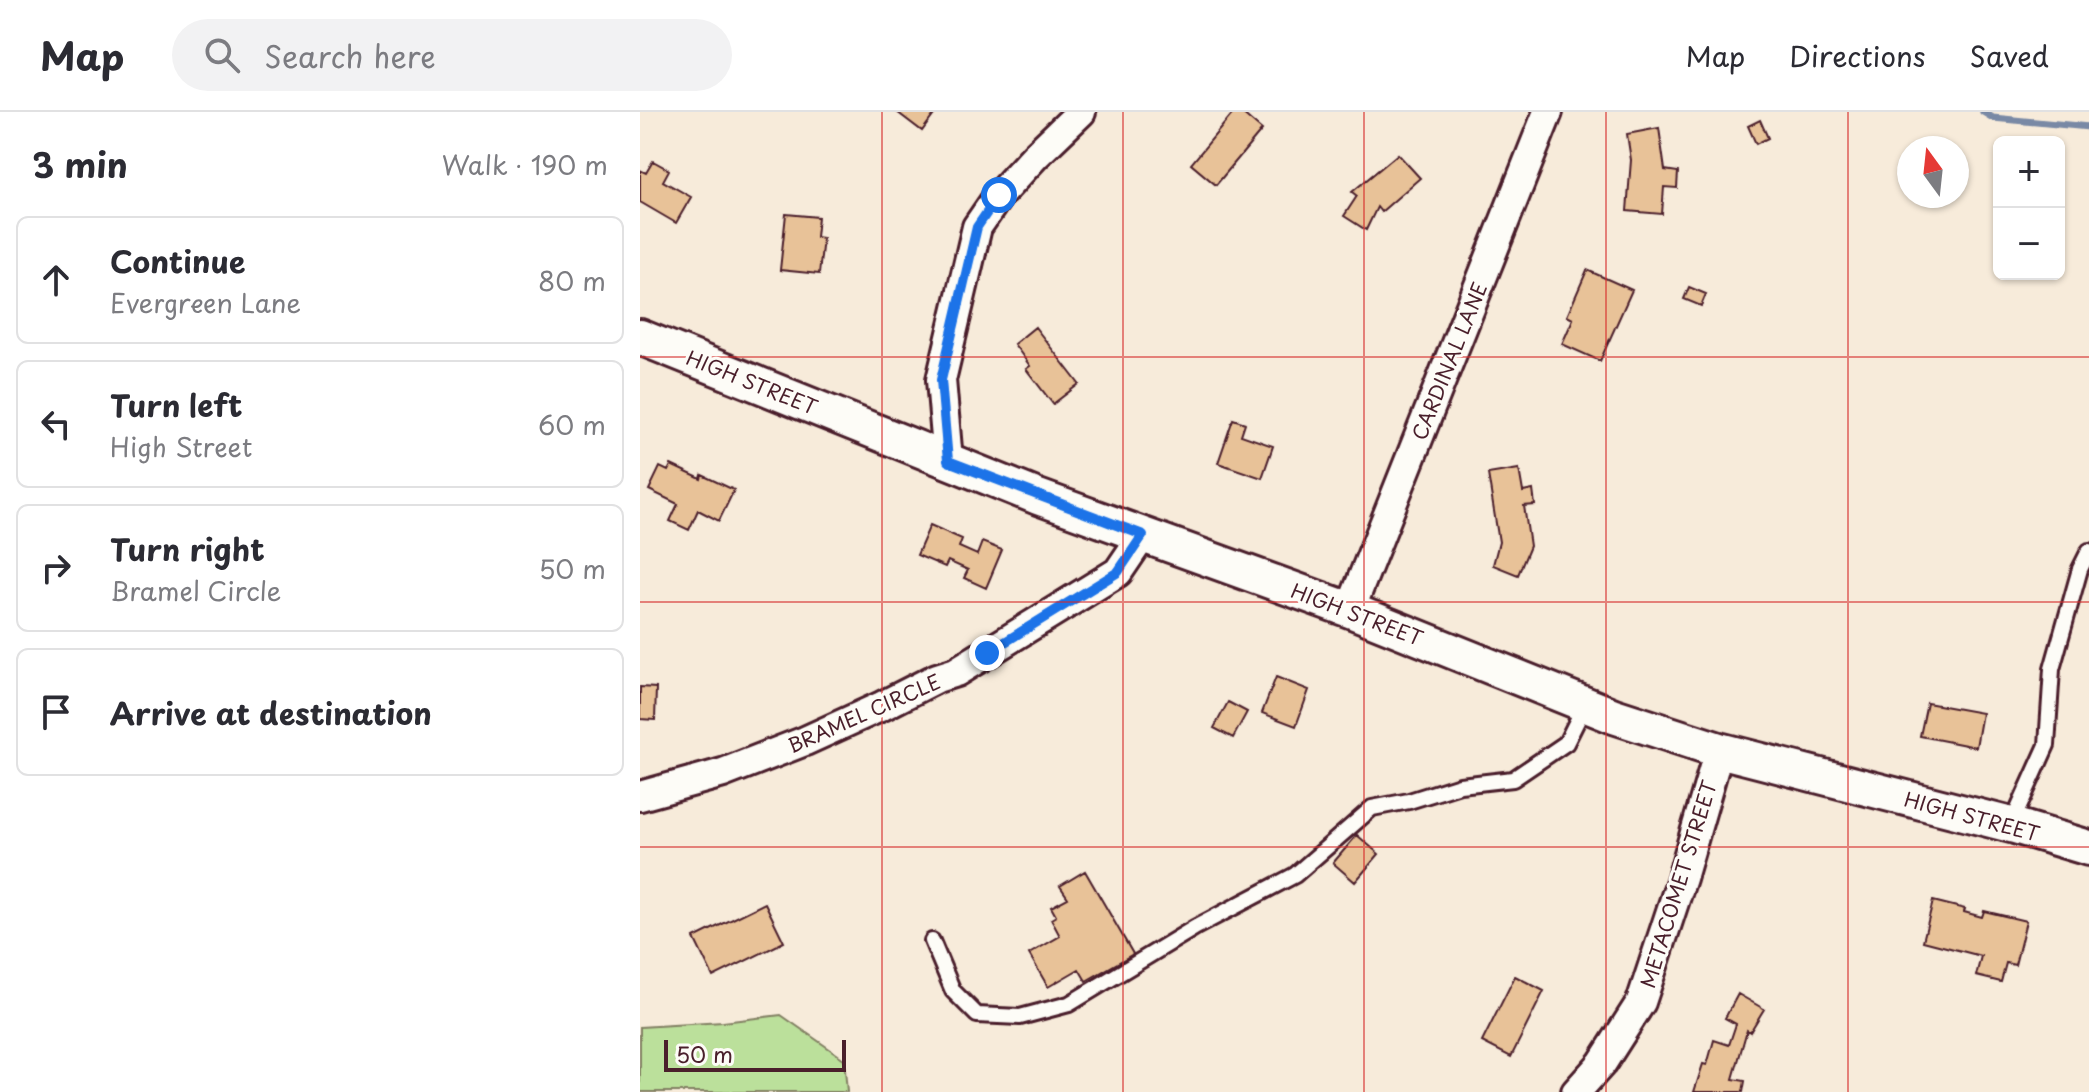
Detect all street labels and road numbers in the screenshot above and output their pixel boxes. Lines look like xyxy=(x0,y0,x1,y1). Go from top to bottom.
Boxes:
street label: CARDINAL LANE xyxy=(1404,278,1494,444)
street label: HIGH STREET xyxy=(682,342,822,422)
street label: HIGH STREET xyxy=(1287,575,1428,653)
street label: BRAMEL CIRCLE xyxy=(783,666,945,760)
street label: METACOMET STREET xyxy=(1632,776,1724,991)
street label: HIGH STREET xyxy=(1901,784,2043,849)

